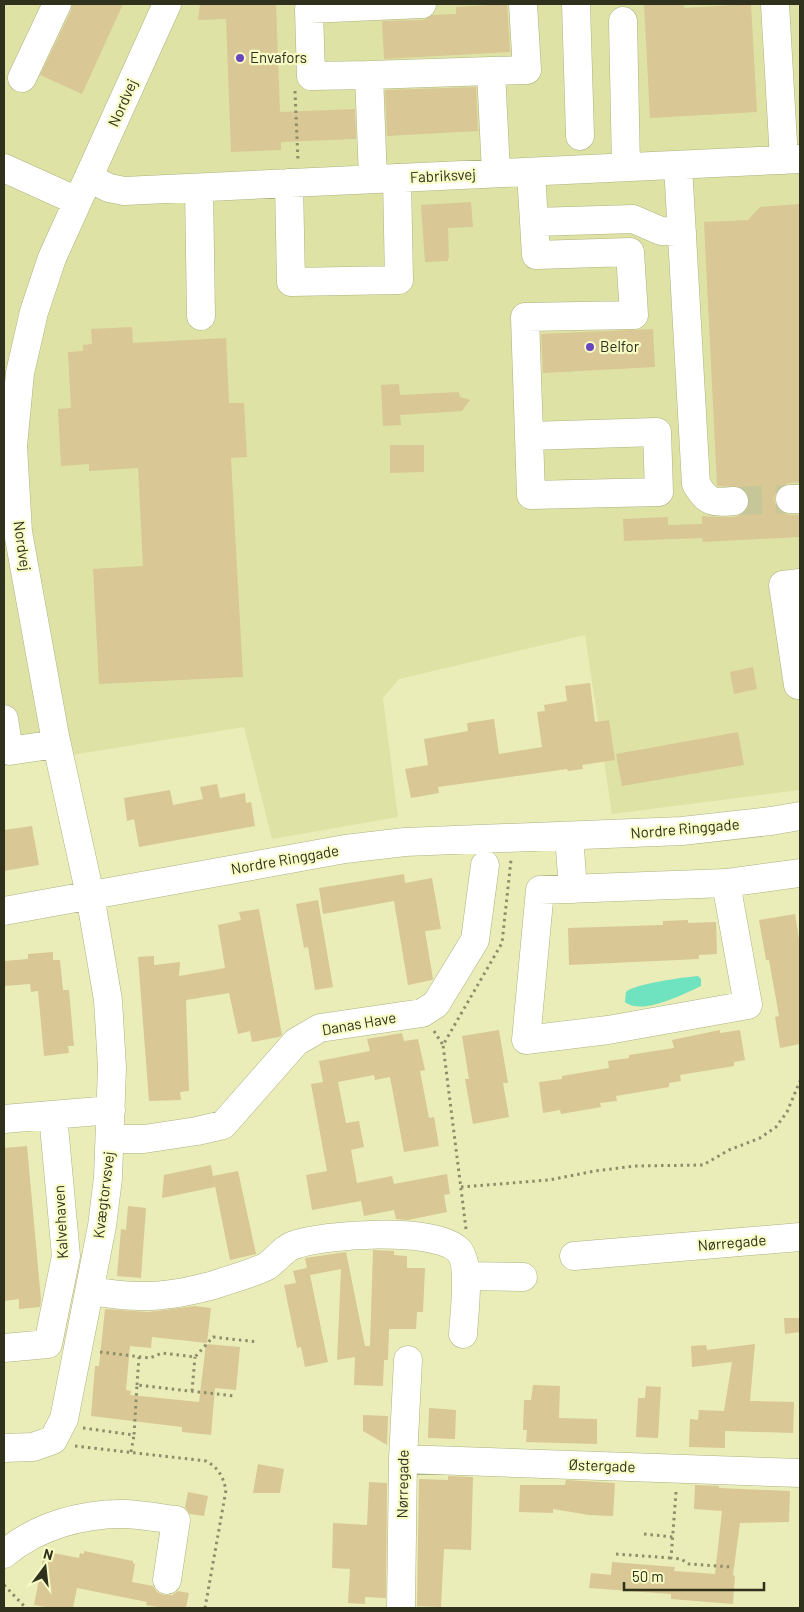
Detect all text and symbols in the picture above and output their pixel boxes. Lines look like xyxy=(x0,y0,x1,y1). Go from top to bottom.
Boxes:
place label: Envafors xyxy=(250,48,307,66)
marker: Envafors xyxy=(234,52,246,64)
street label: Nordvej xyxy=(104,76,141,129)
street label: Fabriksvej xyxy=(410,164,476,186)
place label: Belfor xyxy=(600,337,640,355)
marker: Belfor xyxy=(584,341,596,353)
street label: Nordvej xyxy=(11,520,35,572)
street label: Nordre Ringgade xyxy=(630,814,740,842)
street label: Nordre Ringgade xyxy=(229,841,340,877)
street label: Danas Have xyxy=(320,1008,397,1038)
street label: Kvægtorvsvej xyxy=(89,1150,117,1239)
street label: Kalvehaven xyxy=(49,1185,71,1259)
street label: Nørregade xyxy=(697,1230,767,1254)
street label: Nørregade xyxy=(392,1449,412,1519)
street label: Østergade xyxy=(568,1455,636,1475)
north arrow xyxy=(20,1542,70,1592)
text: N xyxy=(42,1545,55,1563)
scale bar xyxy=(624,1560,764,1592)
text: 50 m xyxy=(632,1567,664,1585)

